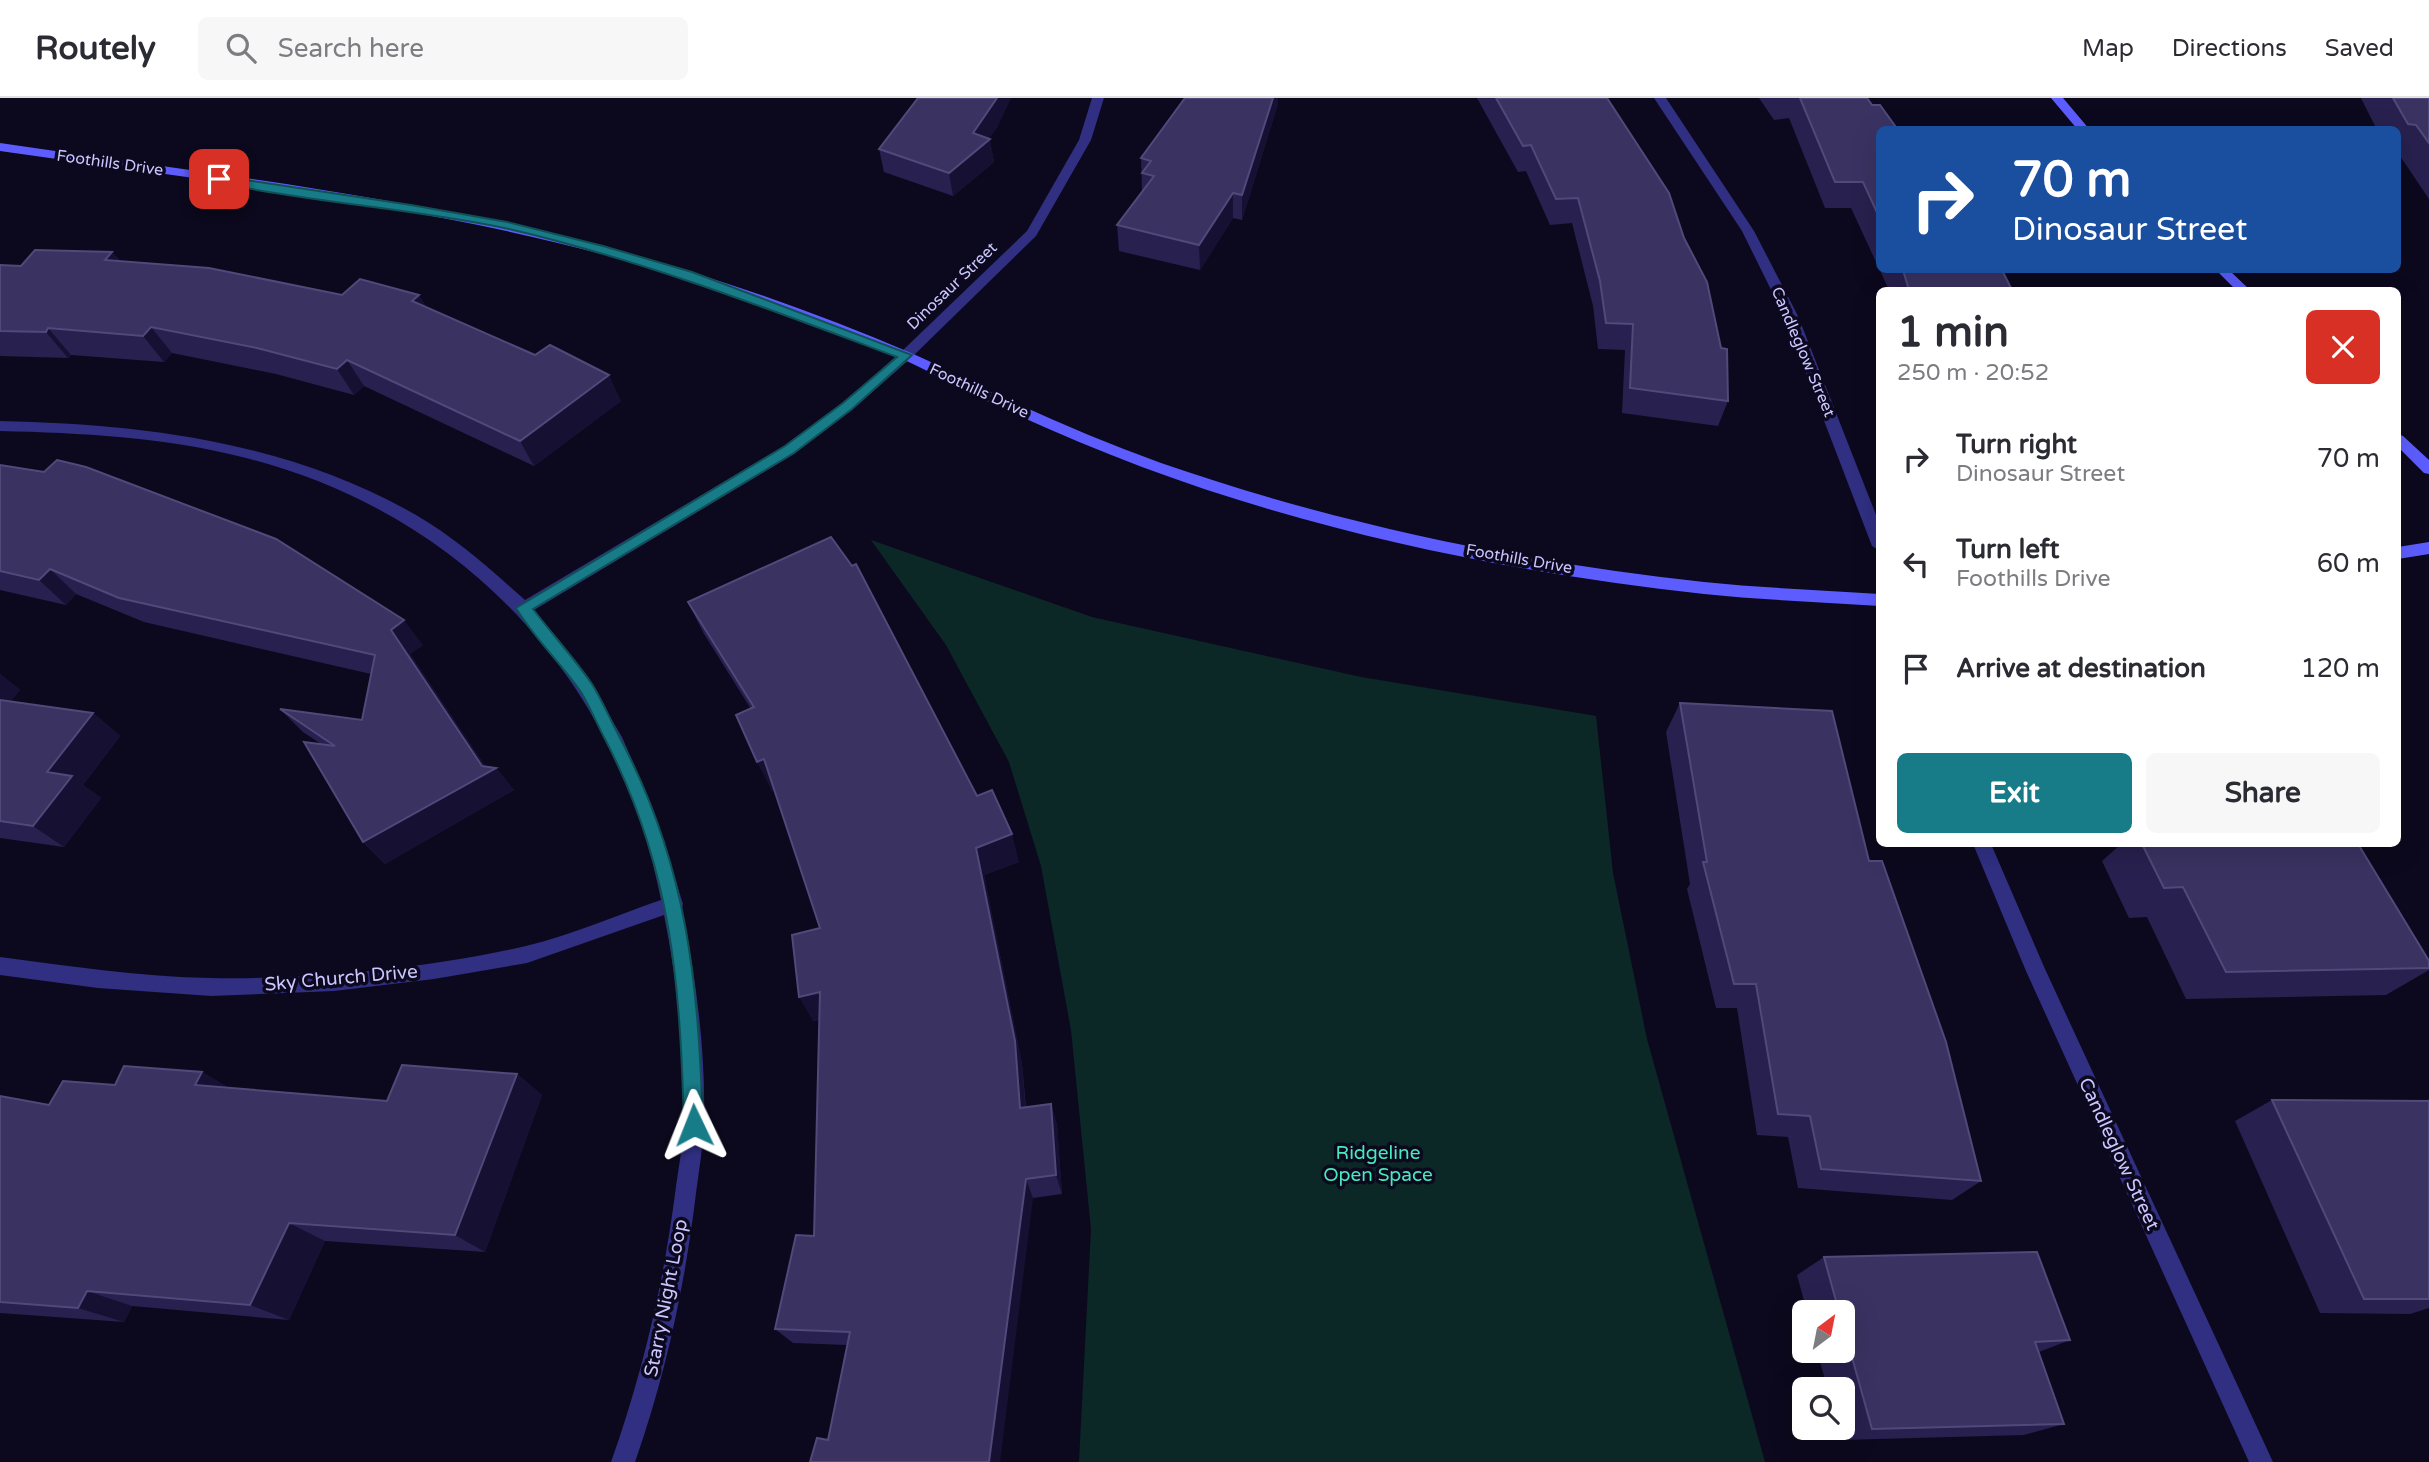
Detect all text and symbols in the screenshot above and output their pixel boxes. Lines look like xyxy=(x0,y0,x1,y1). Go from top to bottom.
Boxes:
search box xyxy=(198,17,688,80)
text: Routely xyxy=(35,29,156,68)
icon: search xyxy=(222,29,260,67)
text: Search here xyxy=(278,33,424,64)
text: Map xyxy=(2082,34,2134,63)
text: Directions xyxy=(2172,34,2287,63)
text: Saved xyxy=(2325,34,2394,63)
street label: Foothills Drive xyxy=(55,146,165,180)
pin xyxy=(189,149,249,209)
text: 70 m xyxy=(2012,151,2131,210)
icon: right xyxy=(1897,154,1988,245)
icon: arrive xyxy=(200,160,238,198)
text: Dinosaur Street xyxy=(2012,211,2247,249)
street label: Dinosaur Street xyxy=(903,238,1001,334)
street label: Candleglow Street xyxy=(1767,284,1839,420)
text: 1 min xyxy=(1897,307,2009,358)
button: close xyxy=(2306,310,2380,384)
street label: Foothills Drive xyxy=(926,359,1032,423)
text: 250 m · 20:52 xyxy=(1897,359,2049,387)
text: Turn right xyxy=(1956,429,2077,460)
icon: right xyxy=(1897,440,1935,478)
text: 70 m xyxy=(2317,443,2380,474)
text: Dinosaur Street xyxy=(1956,460,2125,488)
text: Turn left xyxy=(1956,534,2059,565)
street label: Foothills Drive xyxy=(1464,540,1574,578)
icon: left xyxy=(1897,545,1935,583)
text: 60 m xyxy=(2317,548,2380,579)
text: Foothills Drive xyxy=(1956,565,2111,593)
icon: arrive xyxy=(1897,650,1935,688)
text: Arrive at destination xyxy=(1956,653,2206,684)
text: 120 m xyxy=(2300,653,2380,684)
button: Exit xyxy=(1897,753,2132,833)
button: Share xyxy=(2146,753,2380,833)
street label: Sky Church Drive xyxy=(263,960,419,996)
street label: Candleglow Street xyxy=(2074,1074,2164,1234)
position arrow xyxy=(657,1088,731,1162)
park label: Ridgeline Open Space xyxy=(1323,1142,1433,1186)
street label: Starry Night Loop xyxy=(640,1217,692,1379)
north arrow xyxy=(1792,1300,1855,1363)
map controls xyxy=(1792,1300,1855,1440)
button: search xyxy=(1792,1377,1855,1440)

